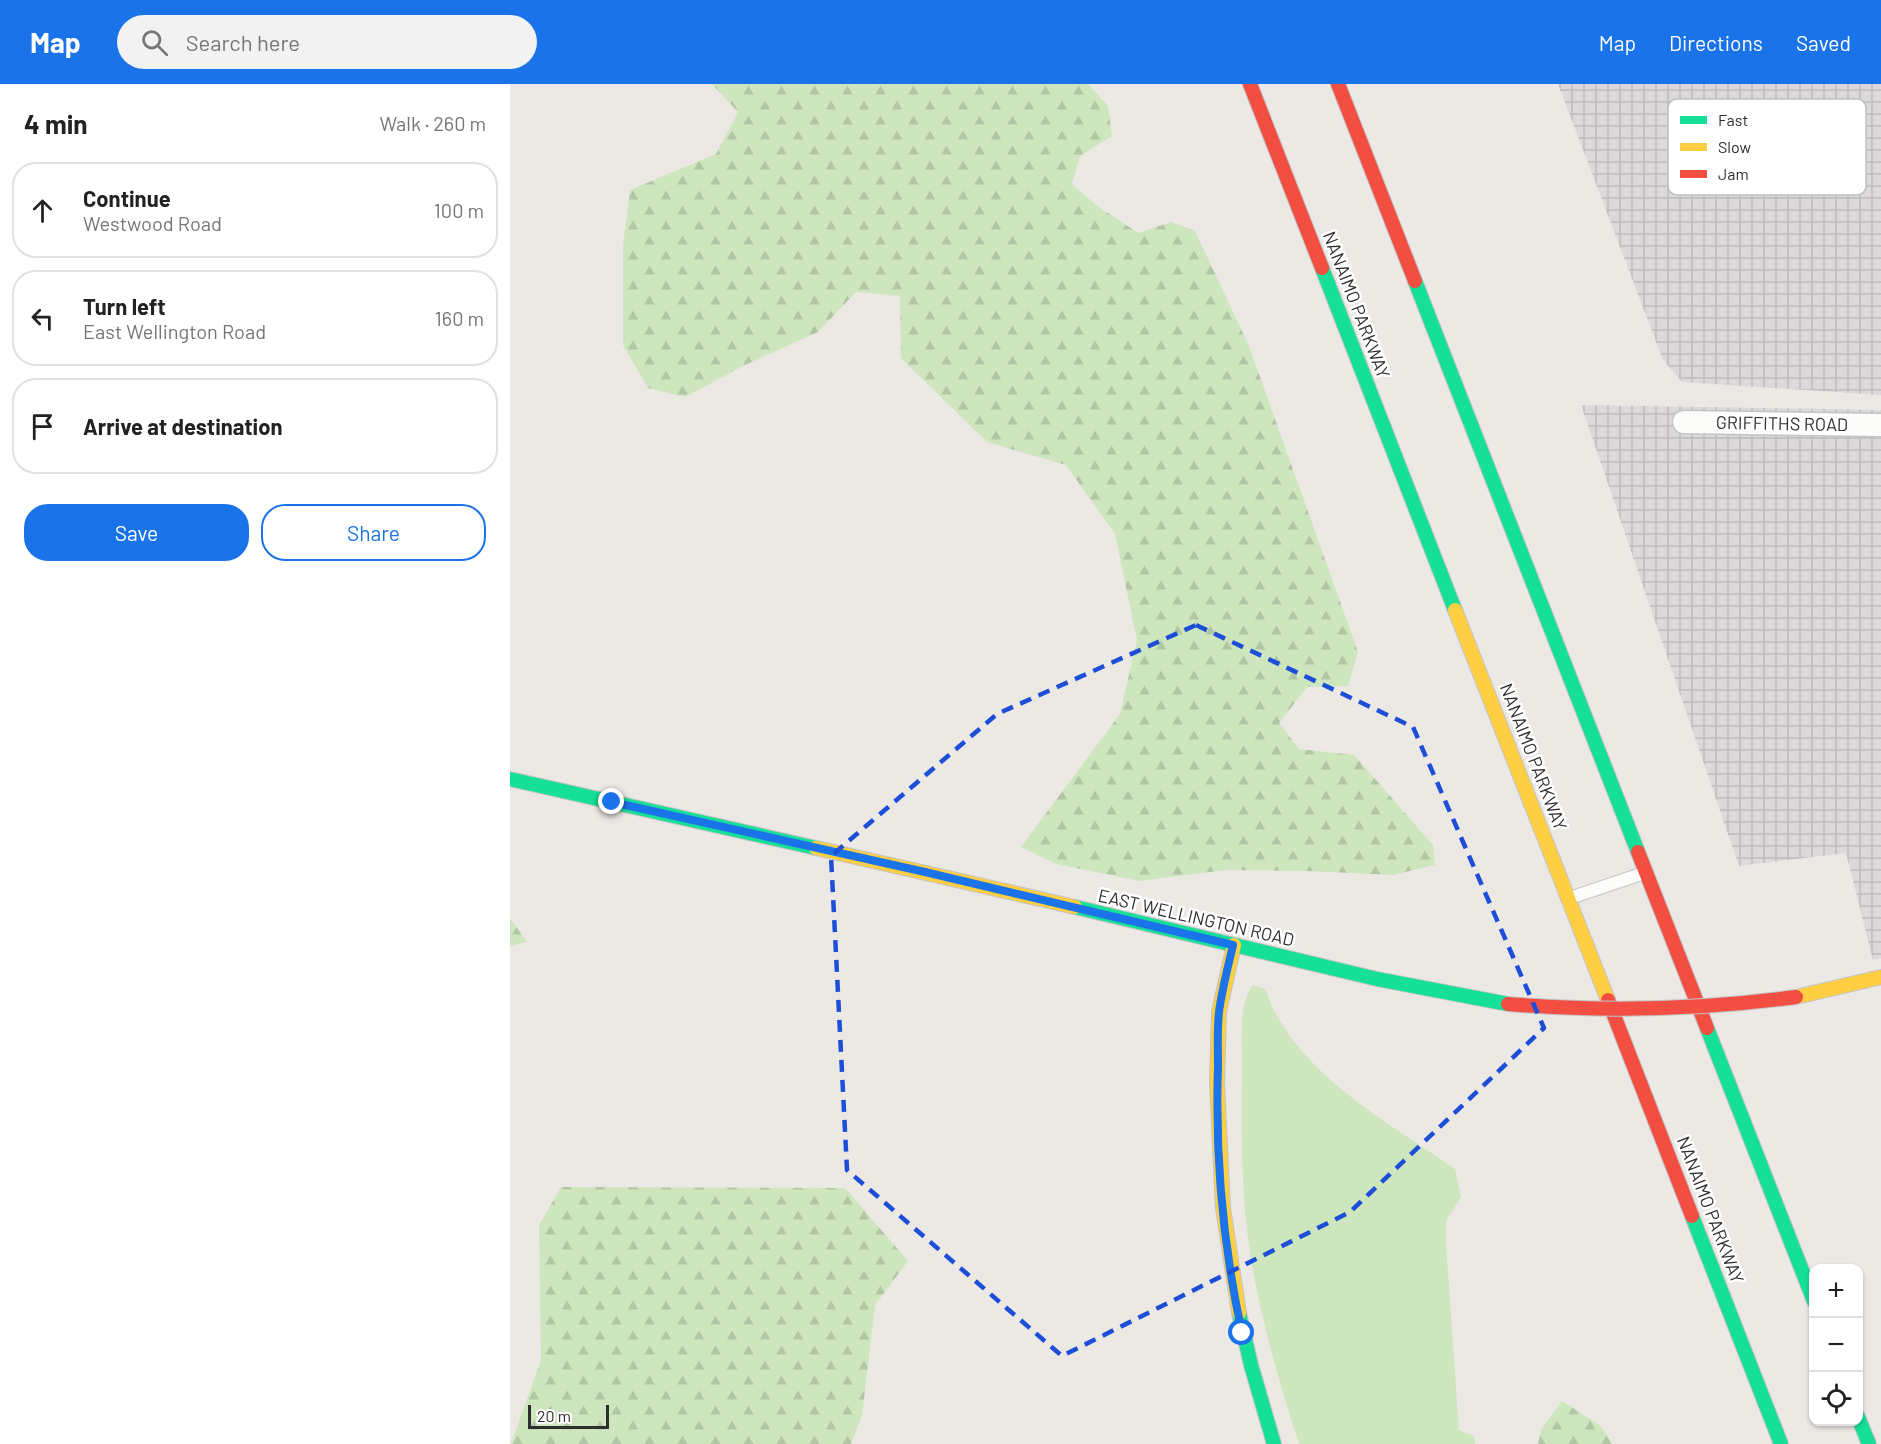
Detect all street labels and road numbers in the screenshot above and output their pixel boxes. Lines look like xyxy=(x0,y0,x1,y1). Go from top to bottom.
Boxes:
street label: NANAIMO PARKWAY xyxy=(1319,228,1395,381)
street label: GRIFFITHS ROAD xyxy=(1716,411,1848,435)
street label: NANAIMO PARKWAY xyxy=(1496,680,1572,833)
street label: EAST WELLINGTON ROAD xyxy=(1096,884,1296,950)
street label: NANAIMO PARKWAY xyxy=(1673,1133,1749,1286)

